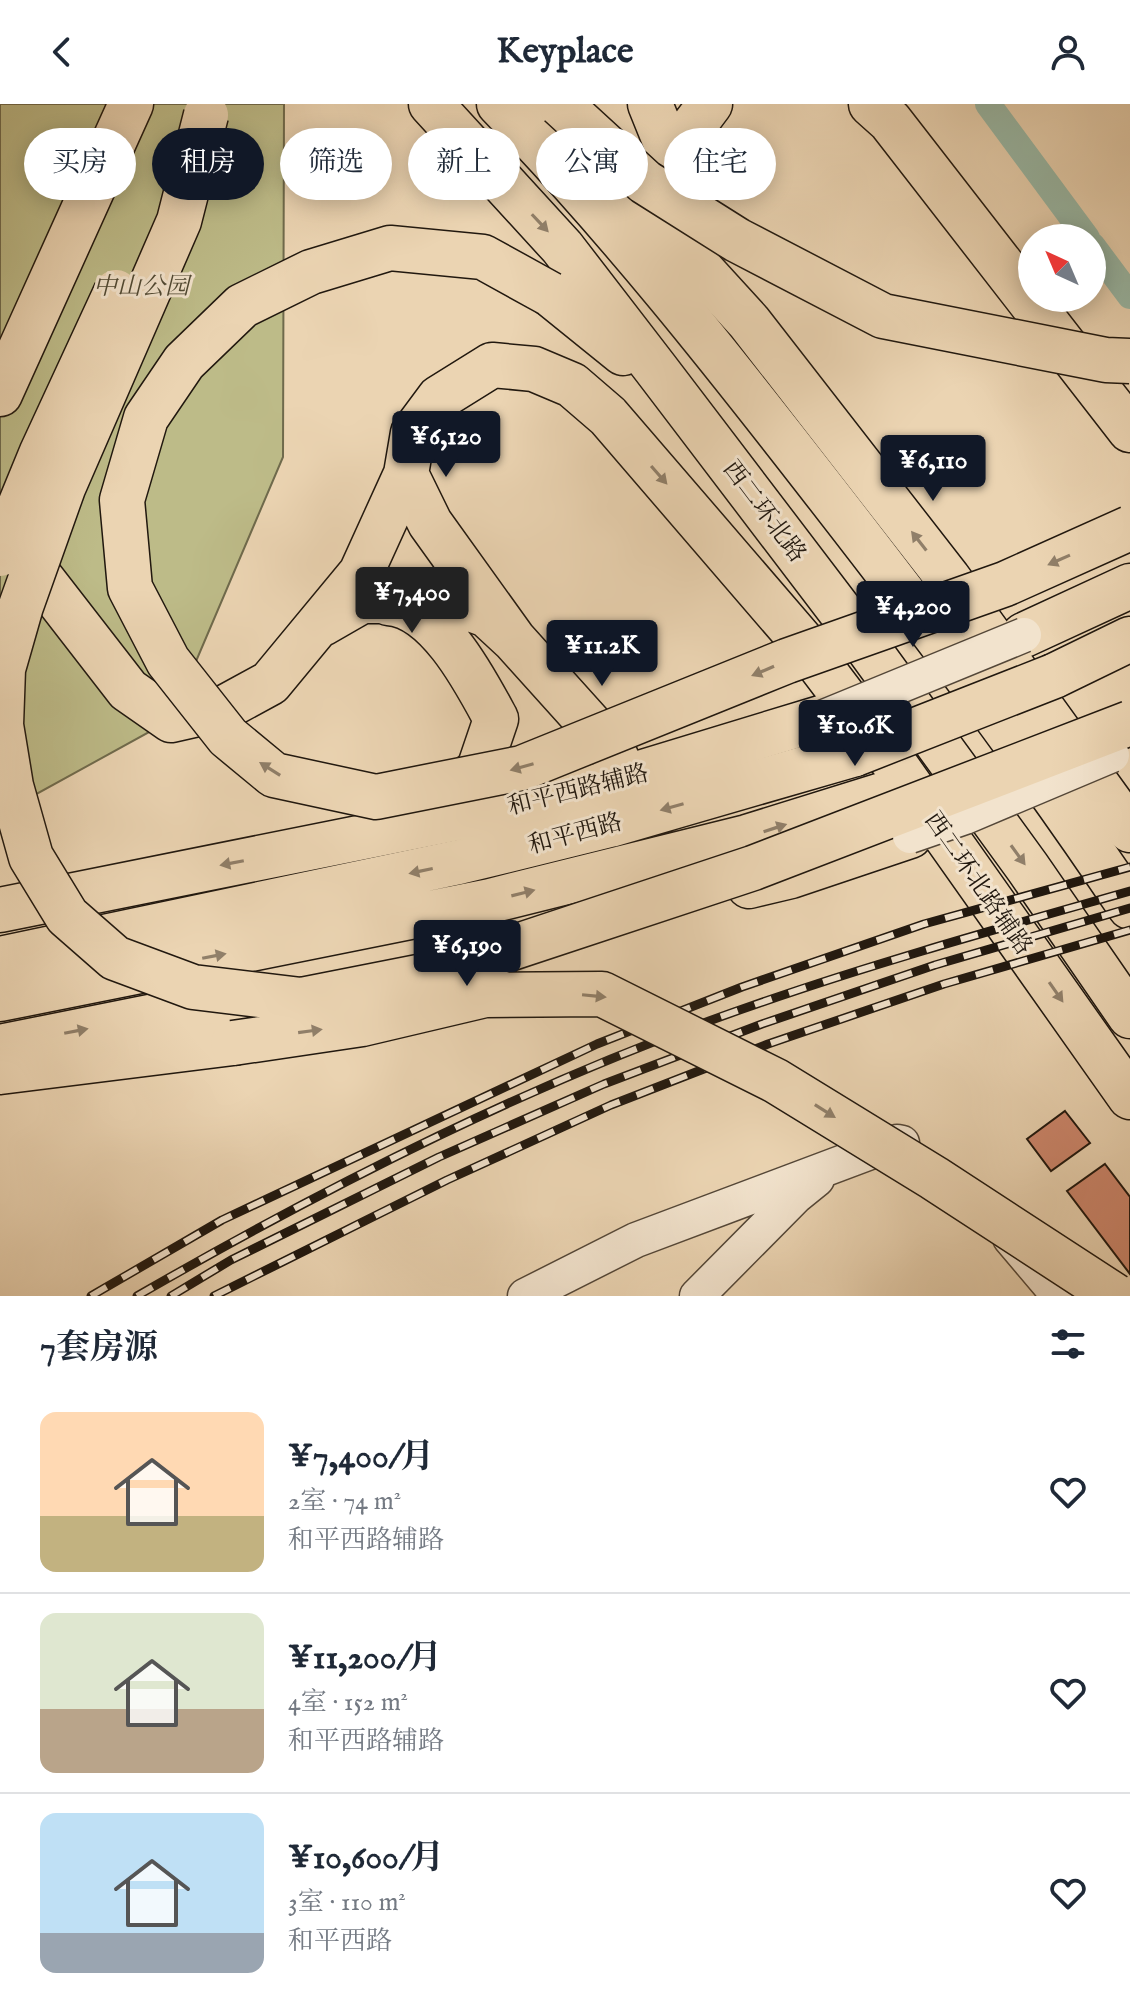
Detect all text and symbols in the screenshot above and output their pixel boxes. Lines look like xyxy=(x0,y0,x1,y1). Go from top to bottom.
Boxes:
text: Keyplace xyxy=(496,29,634,75)
icon: back xyxy=(40,30,84,74)
icon: person xyxy=(1046,30,1090,74)
chip: 买房 xyxy=(24,128,136,200)
chip: 租房 xyxy=(152,128,264,200)
chip: 筛选 xyxy=(280,128,392,200)
chip: 新上 xyxy=(408,128,520,200)
chip: 公寓 xyxy=(536,128,648,200)
chip: 住宅 xyxy=(664,128,776,200)
one-way arrow xyxy=(531,214,549,233)
north arrow xyxy=(1018,224,1106,312)
map controls xyxy=(1018,224,1106,312)
park label: 中山公园 xyxy=(93,272,193,303)
pin: ¥6,120 xyxy=(381,411,511,479)
text: ¥6,120 xyxy=(410,420,482,453)
pin: ¥6,110 xyxy=(868,435,998,503)
text: ¥6,110 xyxy=(899,444,967,477)
street label: 西二环北路 xyxy=(715,455,812,569)
one-way arrow xyxy=(650,465,667,485)
one-way arrow xyxy=(912,531,928,551)
one-way arrow xyxy=(1047,553,1071,567)
pin: ¥7,400 xyxy=(347,567,477,635)
text: ¥7,400 xyxy=(374,576,450,609)
pin: ¥4,200 xyxy=(848,581,978,649)
text: ¥4,200 xyxy=(874,590,952,623)
pin: ¥11.2K xyxy=(537,620,667,688)
text: ¥11.2K xyxy=(565,629,639,662)
one-way arrow xyxy=(751,665,775,678)
pin: ¥10.6K xyxy=(790,700,920,768)
text: ¥10.6K xyxy=(817,709,893,742)
street label: 和平西路辅路 xyxy=(505,758,652,823)
one-way arrow xyxy=(259,761,280,776)
one-way arrow xyxy=(509,761,533,774)
one-way arrow xyxy=(660,801,685,813)
street label: 西二环北路辅路 xyxy=(917,806,1039,962)
street label: 和平西路 xyxy=(525,807,626,862)
one-way arrow xyxy=(764,822,788,834)
one-way arrow xyxy=(1010,844,1026,865)
one-way arrow xyxy=(219,858,244,870)
one-way arrow xyxy=(408,865,433,878)
one-way arrow xyxy=(511,886,536,898)
pin: ¥6,190 xyxy=(402,920,532,988)
text: ¥6,190 xyxy=(432,929,502,962)
one-way arrow xyxy=(202,949,227,962)
one-way arrow xyxy=(1048,981,1063,1002)
one-way arrow xyxy=(582,989,607,1002)
one-way arrow xyxy=(64,1025,89,1037)
one-way arrow xyxy=(298,1025,323,1037)
one-way arrow xyxy=(815,1104,836,1119)
icon: filters xyxy=(1046,1322,1090,1366)
text: 7套房源 xyxy=(40,1327,158,1370)
text: ¥7,400/月 xyxy=(288,1436,434,1479)
icon: home xyxy=(104,1444,200,1540)
icon: heart xyxy=(1046,1470,1090,1514)
text: 2室 · 74 m² xyxy=(288,1485,401,1518)
text: 和平西路辅路 xyxy=(288,1524,444,1557)
text: ¥11,200/月 xyxy=(288,1637,442,1680)
icon: home xyxy=(104,1645,200,1741)
icon: heart xyxy=(1046,1671,1090,1715)
text: 4室 · 152 m² xyxy=(288,1686,408,1719)
text: 和平西路辅路 xyxy=(288,1725,444,1758)
text: ¥10,600/月 xyxy=(288,1837,444,1880)
icon: home xyxy=(104,1845,200,1941)
icon: heart xyxy=(1046,1871,1090,1915)
text: 3室 · 110 m² xyxy=(288,1886,406,1919)
text: 和平西路 xyxy=(288,1925,392,1958)

